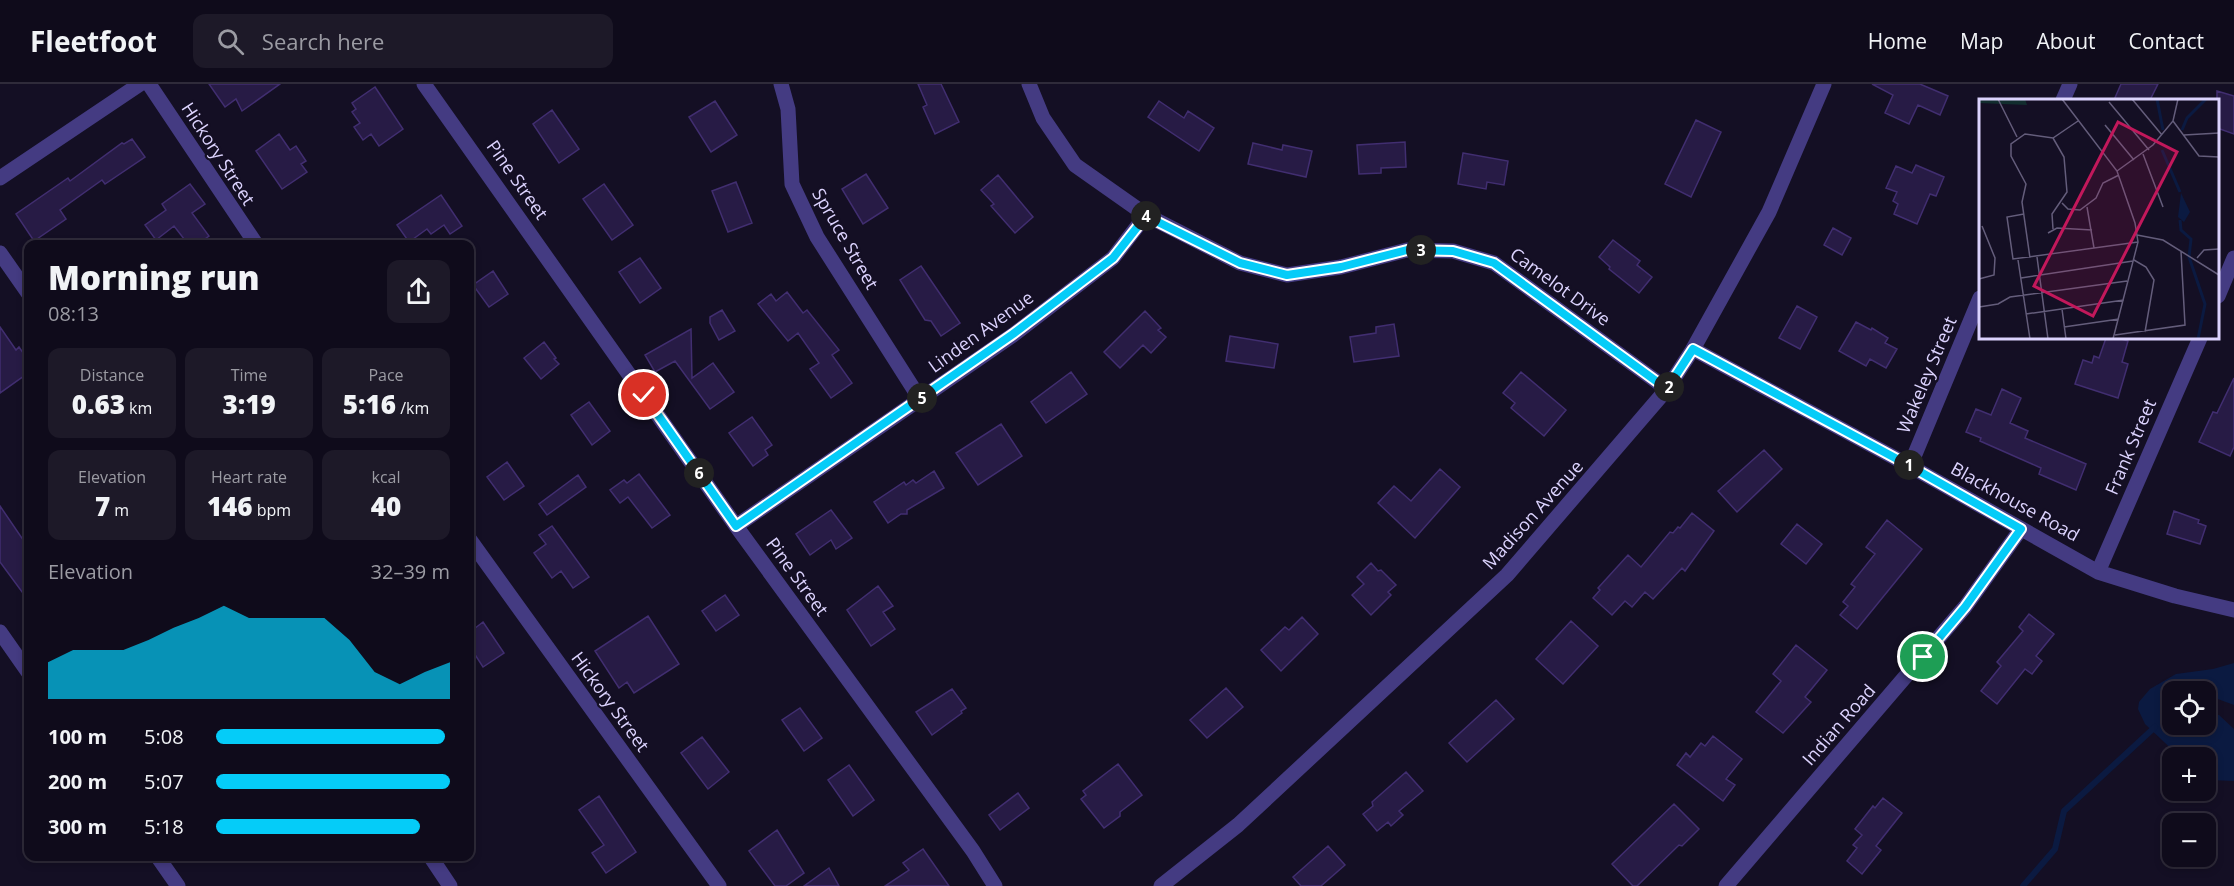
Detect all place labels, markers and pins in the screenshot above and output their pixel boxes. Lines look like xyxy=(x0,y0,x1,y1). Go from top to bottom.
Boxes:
pin: 4 xyxy=(1131,201,1161,231)
pin: 3 xyxy=(1406,235,1436,265)
pin xyxy=(618,369,669,420)
pin: 2 xyxy=(1654,372,1684,402)
pin: 5 xyxy=(907,383,937,413)
pin: 1 xyxy=(1894,450,1924,480)
pin: 6 xyxy=(684,458,714,488)
pin xyxy=(1897,631,1948,682)

